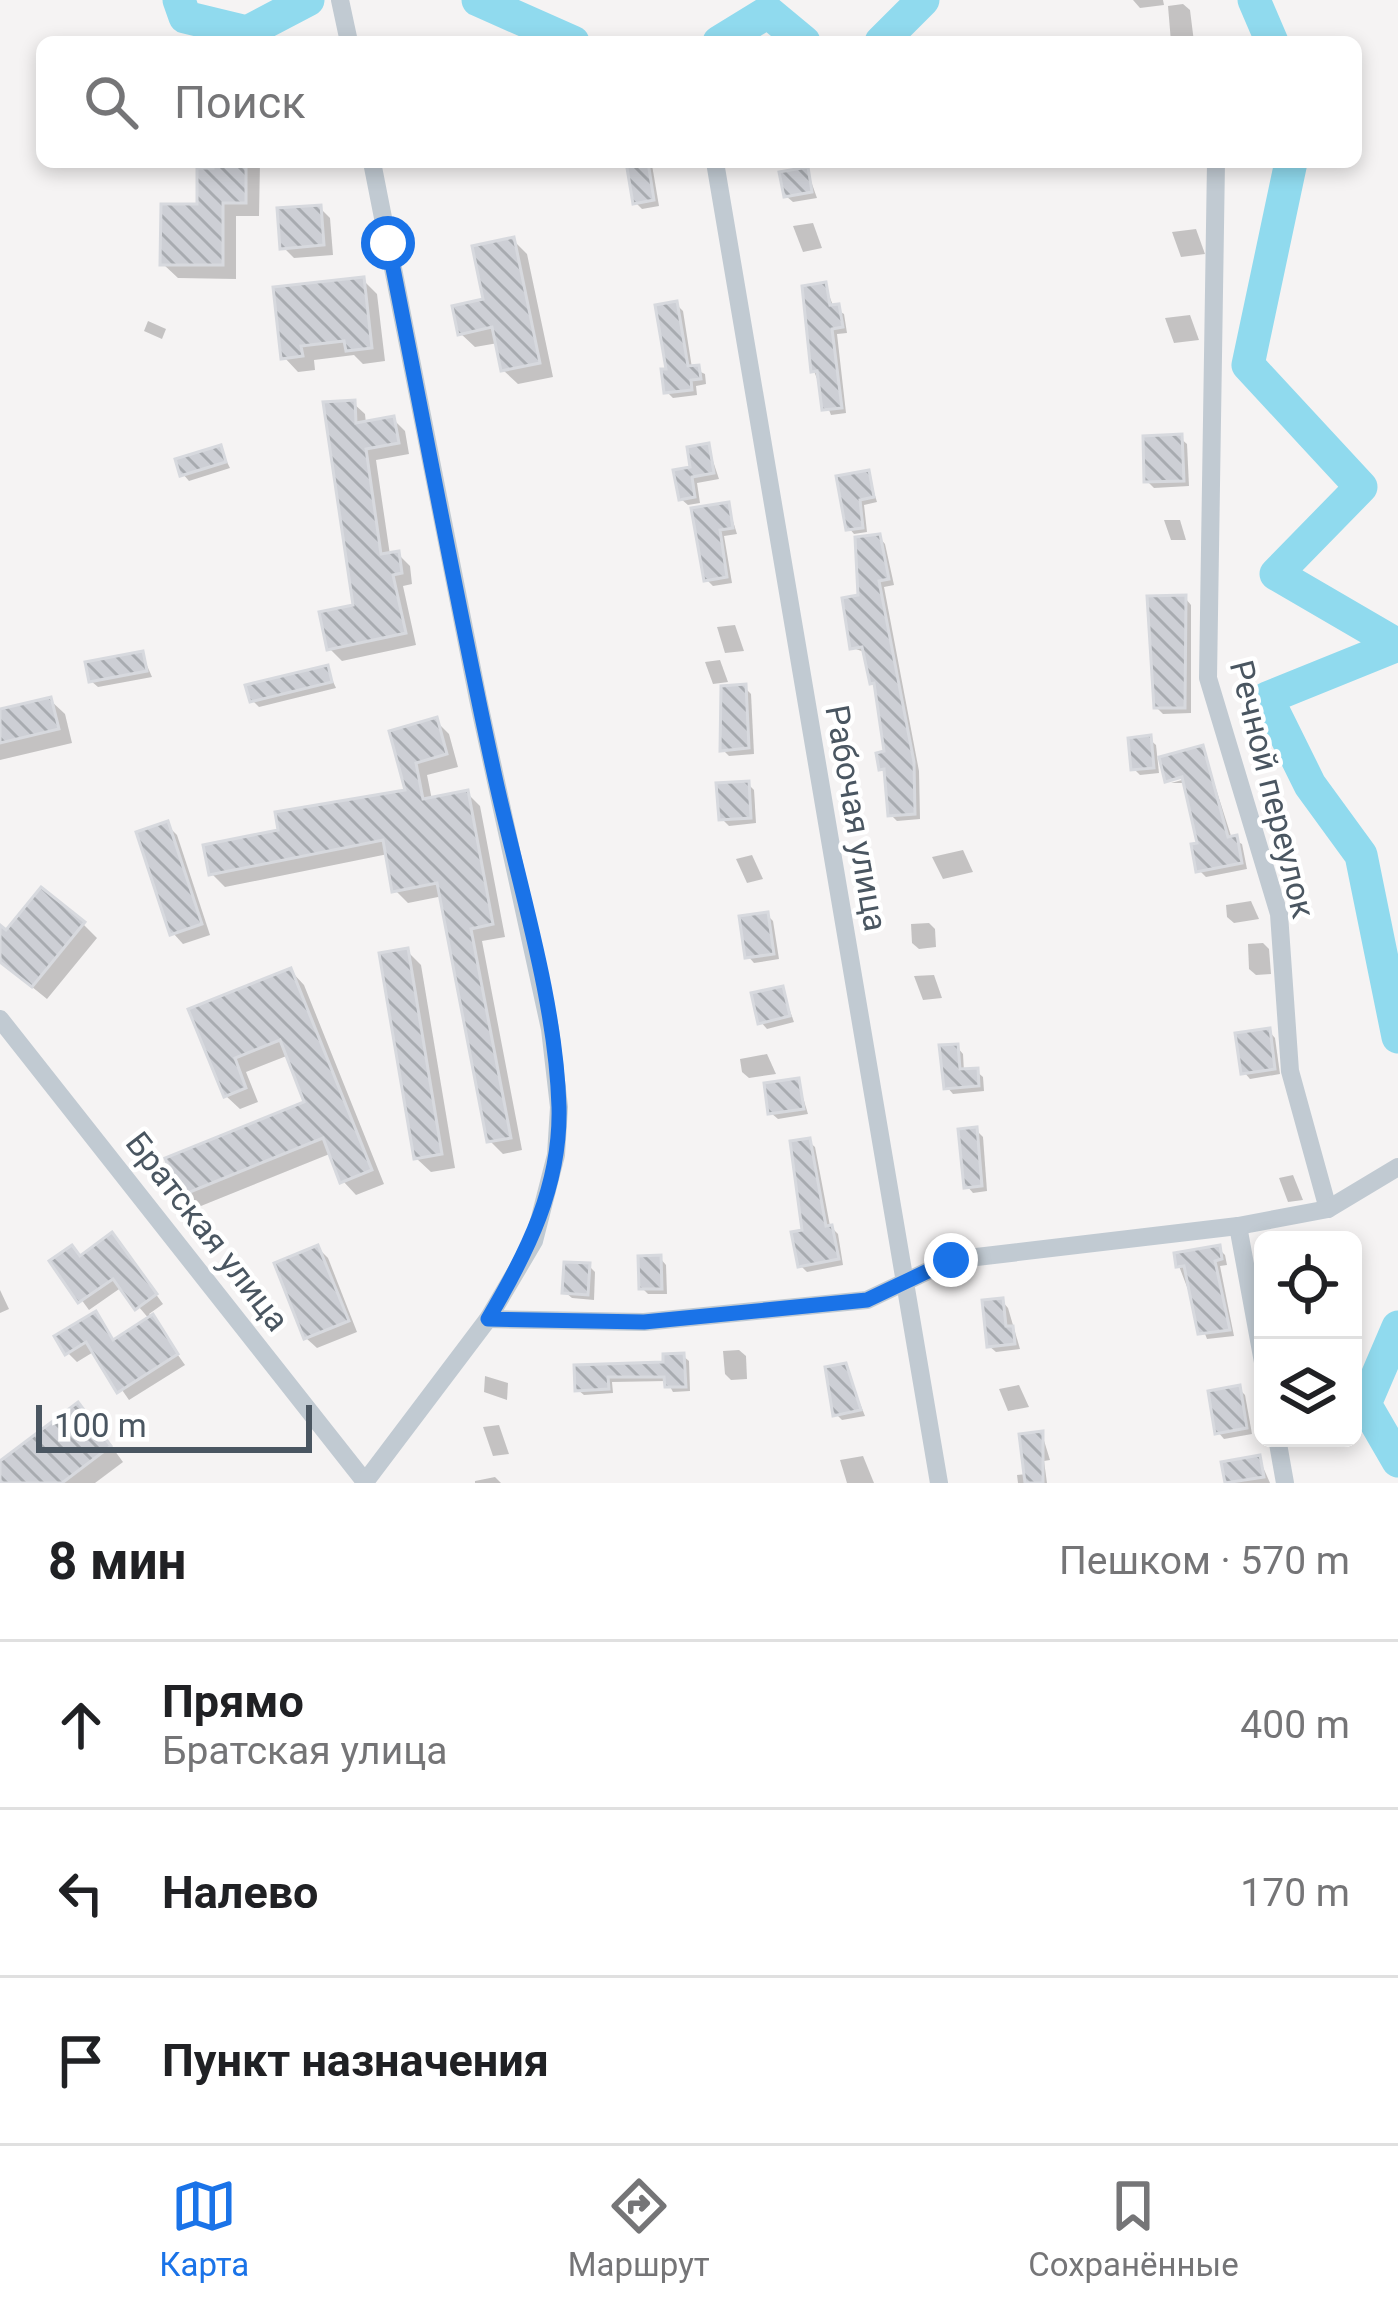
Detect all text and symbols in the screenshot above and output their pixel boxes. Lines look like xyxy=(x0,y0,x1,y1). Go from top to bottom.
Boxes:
search box xyxy=(36,36,1362,168)
icon: search xyxy=(78,69,144,135)
text: Поиск xyxy=(174,76,306,129)
route start xyxy=(361,216,415,270)
street label: Речной переулок xyxy=(1222,656,1323,922)
street label: Рабочая улица xyxy=(817,702,896,934)
street label: Братская улица xyxy=(118,1124,297,1338)
map controls xyxy=(1254,1231,1362,1447)
button: locate xyxy=(1254,1231,1362,1339)
route end xyxy=(924,1233,978,1287)
button: layers xyxy=(1254,1339,1362,1447)
scale bar xyxy=(36,1399,312,1452)
text: 100 m xyxy=(54,1406,147,1445)
text: 8 мин xyxy=(48,1532,186,1591)
text: Пешком · 570 m xyxy=(1059,1538,1350,1584)
text: Прямо xyxy=(162,1675,304,1728)
icon: ahead xyxy=(48,1692,114,1758)
text: 400 m xyxy=(1240,1702,1350,1748)
text: Братская улица xyxy=(162,1728,447,1774)
icon: left xyxy=(48,1860,114,1926)
text: Налево xyxy=(162,1866,319,1919)
text: 170 m xyxy=(1240,1870,1350,1916)
icon: arrive xyxy=(48,2028,114,2094)
text: Пункт назначения xyxy=(162,2034,549,2087)
tab: Карта xyxy=(159,2173,249,2284)
tab: Маршрут xyxy=(568,2173,710,2284)
tab: Сохранённые xyxy=(1028,2173,1239,2284)

